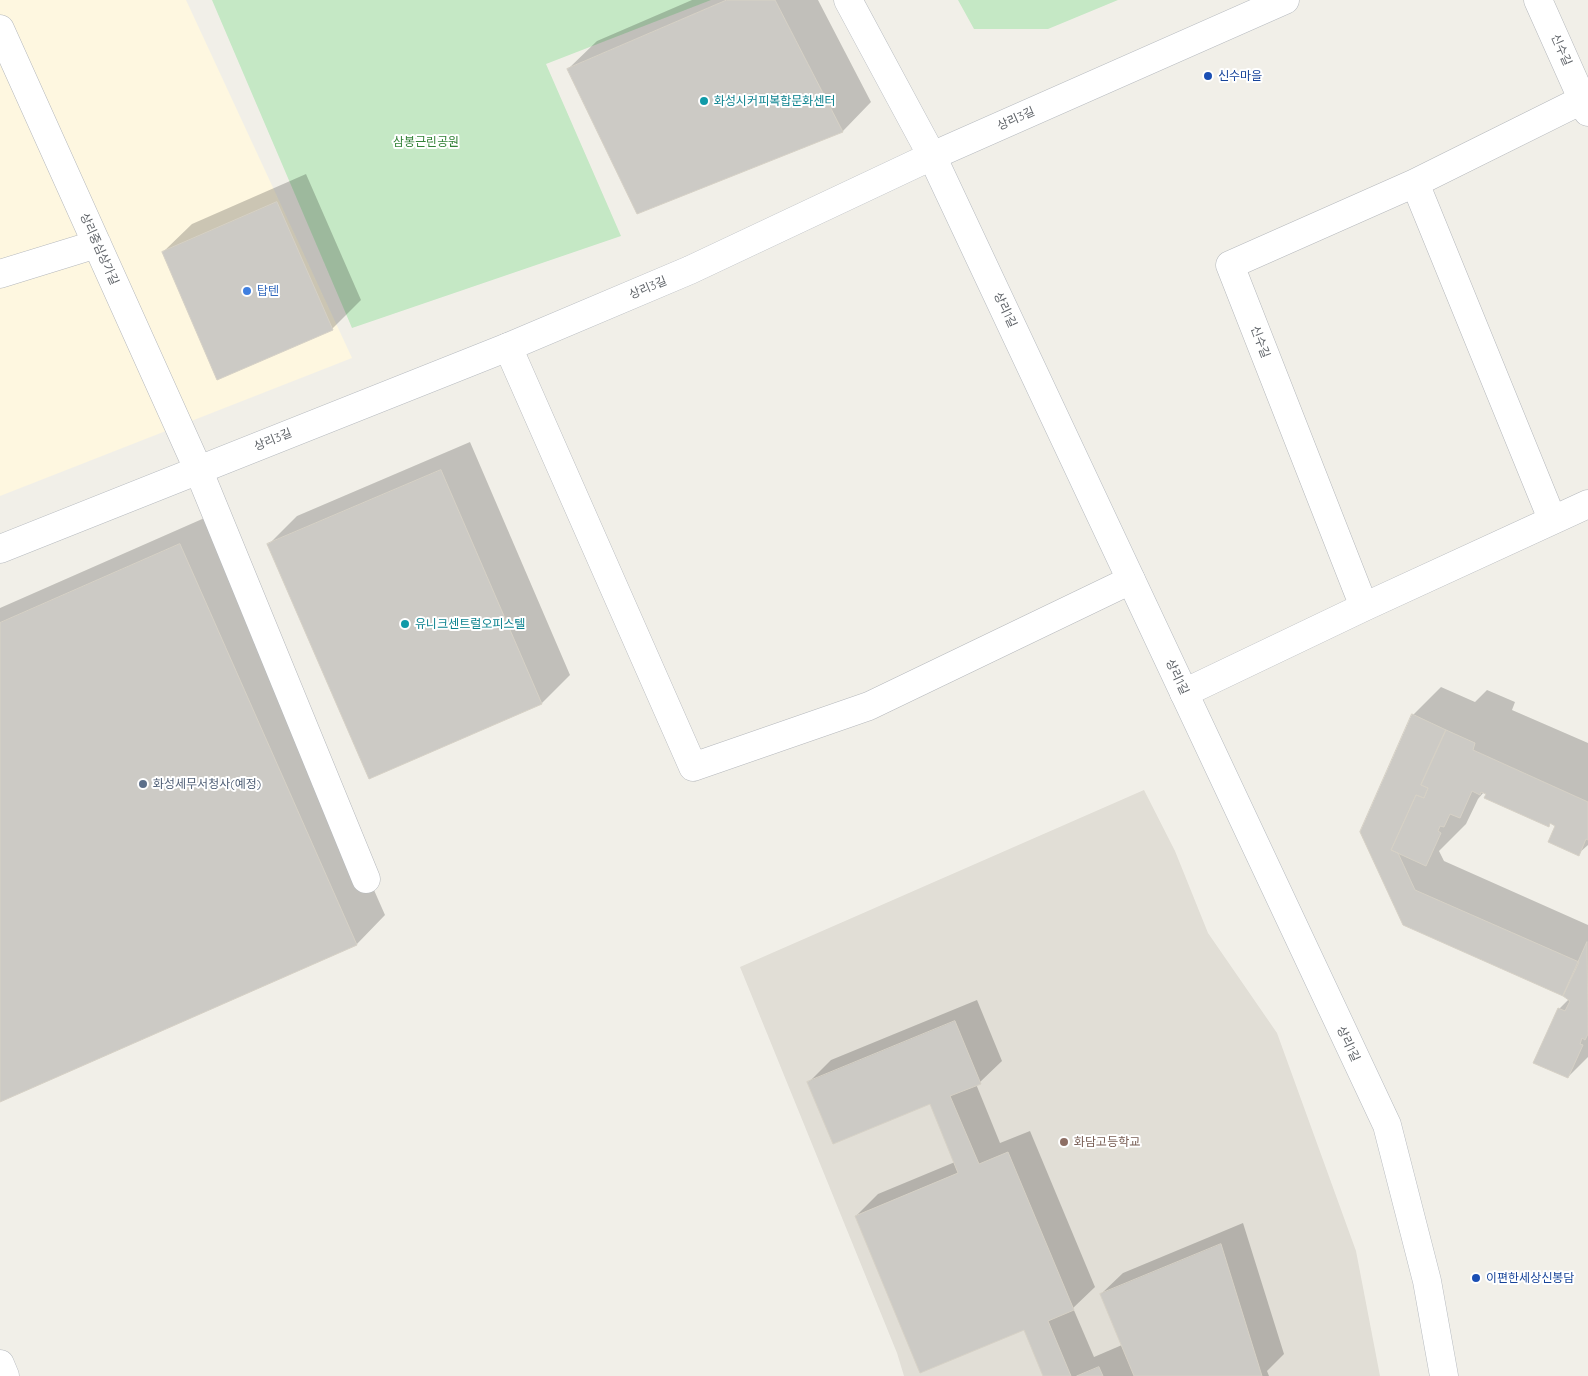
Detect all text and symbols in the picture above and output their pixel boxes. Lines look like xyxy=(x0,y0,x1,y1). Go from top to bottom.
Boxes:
street label: 신수길 xyxy=(1548,32,1574,68)
place label: 신수마을 xyxy=(1218,69,1262,83)
marker: 신수마을 xyxy=(1202,70,1214,82)
place label: 화성시커피복합문화센터 xyxy=(714,94,835,108)
marker: 화성시커피복합문화센터 xyxy=(698,95,710,107)
street label: 상리3길 xyxy=(995,104,1037,134)
park label: 삼봉근린공원 xyxy=(393,135,459,149)
street label: 상리중심상가길 xyxy=(77,211,121,287)
street label: 상리3길 xyxy=(627,274,669,302)
place label: 탑텐 xyxy=(257,284,279,298)
marker: 탑텐 xyxy=(241,285,253,297)
street label: 상리1길 xyxy=(991,290,1019,330)
street label: 신수길 xyxy=(1247,324,1273,360)
street label: 상리3길 xyxy=(252,426,294,454)
place label: 유니크센트럴오피스텔 xyxy=(415,617,525,631)
marker: 유니크센트럴오피스텔 xyxy=(399,618,411,630)
street label: 상리1길 xyxy=(1163,657,1191,697)
place label: 화성세무서청사(예정) xyxy=(153,777,261,791)
marker: 화성세무서청사(예정) xyxy=(137,778,149,790)
street label: 상리1길 xyxy=(1334,1024,1362,1064)
place label: 화담고등학교 xyxy=(1074,1135,1140,1149)
marker: 화담고등학교 xyxy=(1058,1136,1070,1148)
place label: 이편한세상신봉담 xyxy=(1486,1271,1574,1285)
marker: 이편한세상신봉담 xyxy=(1470,1272,1482,1284)

